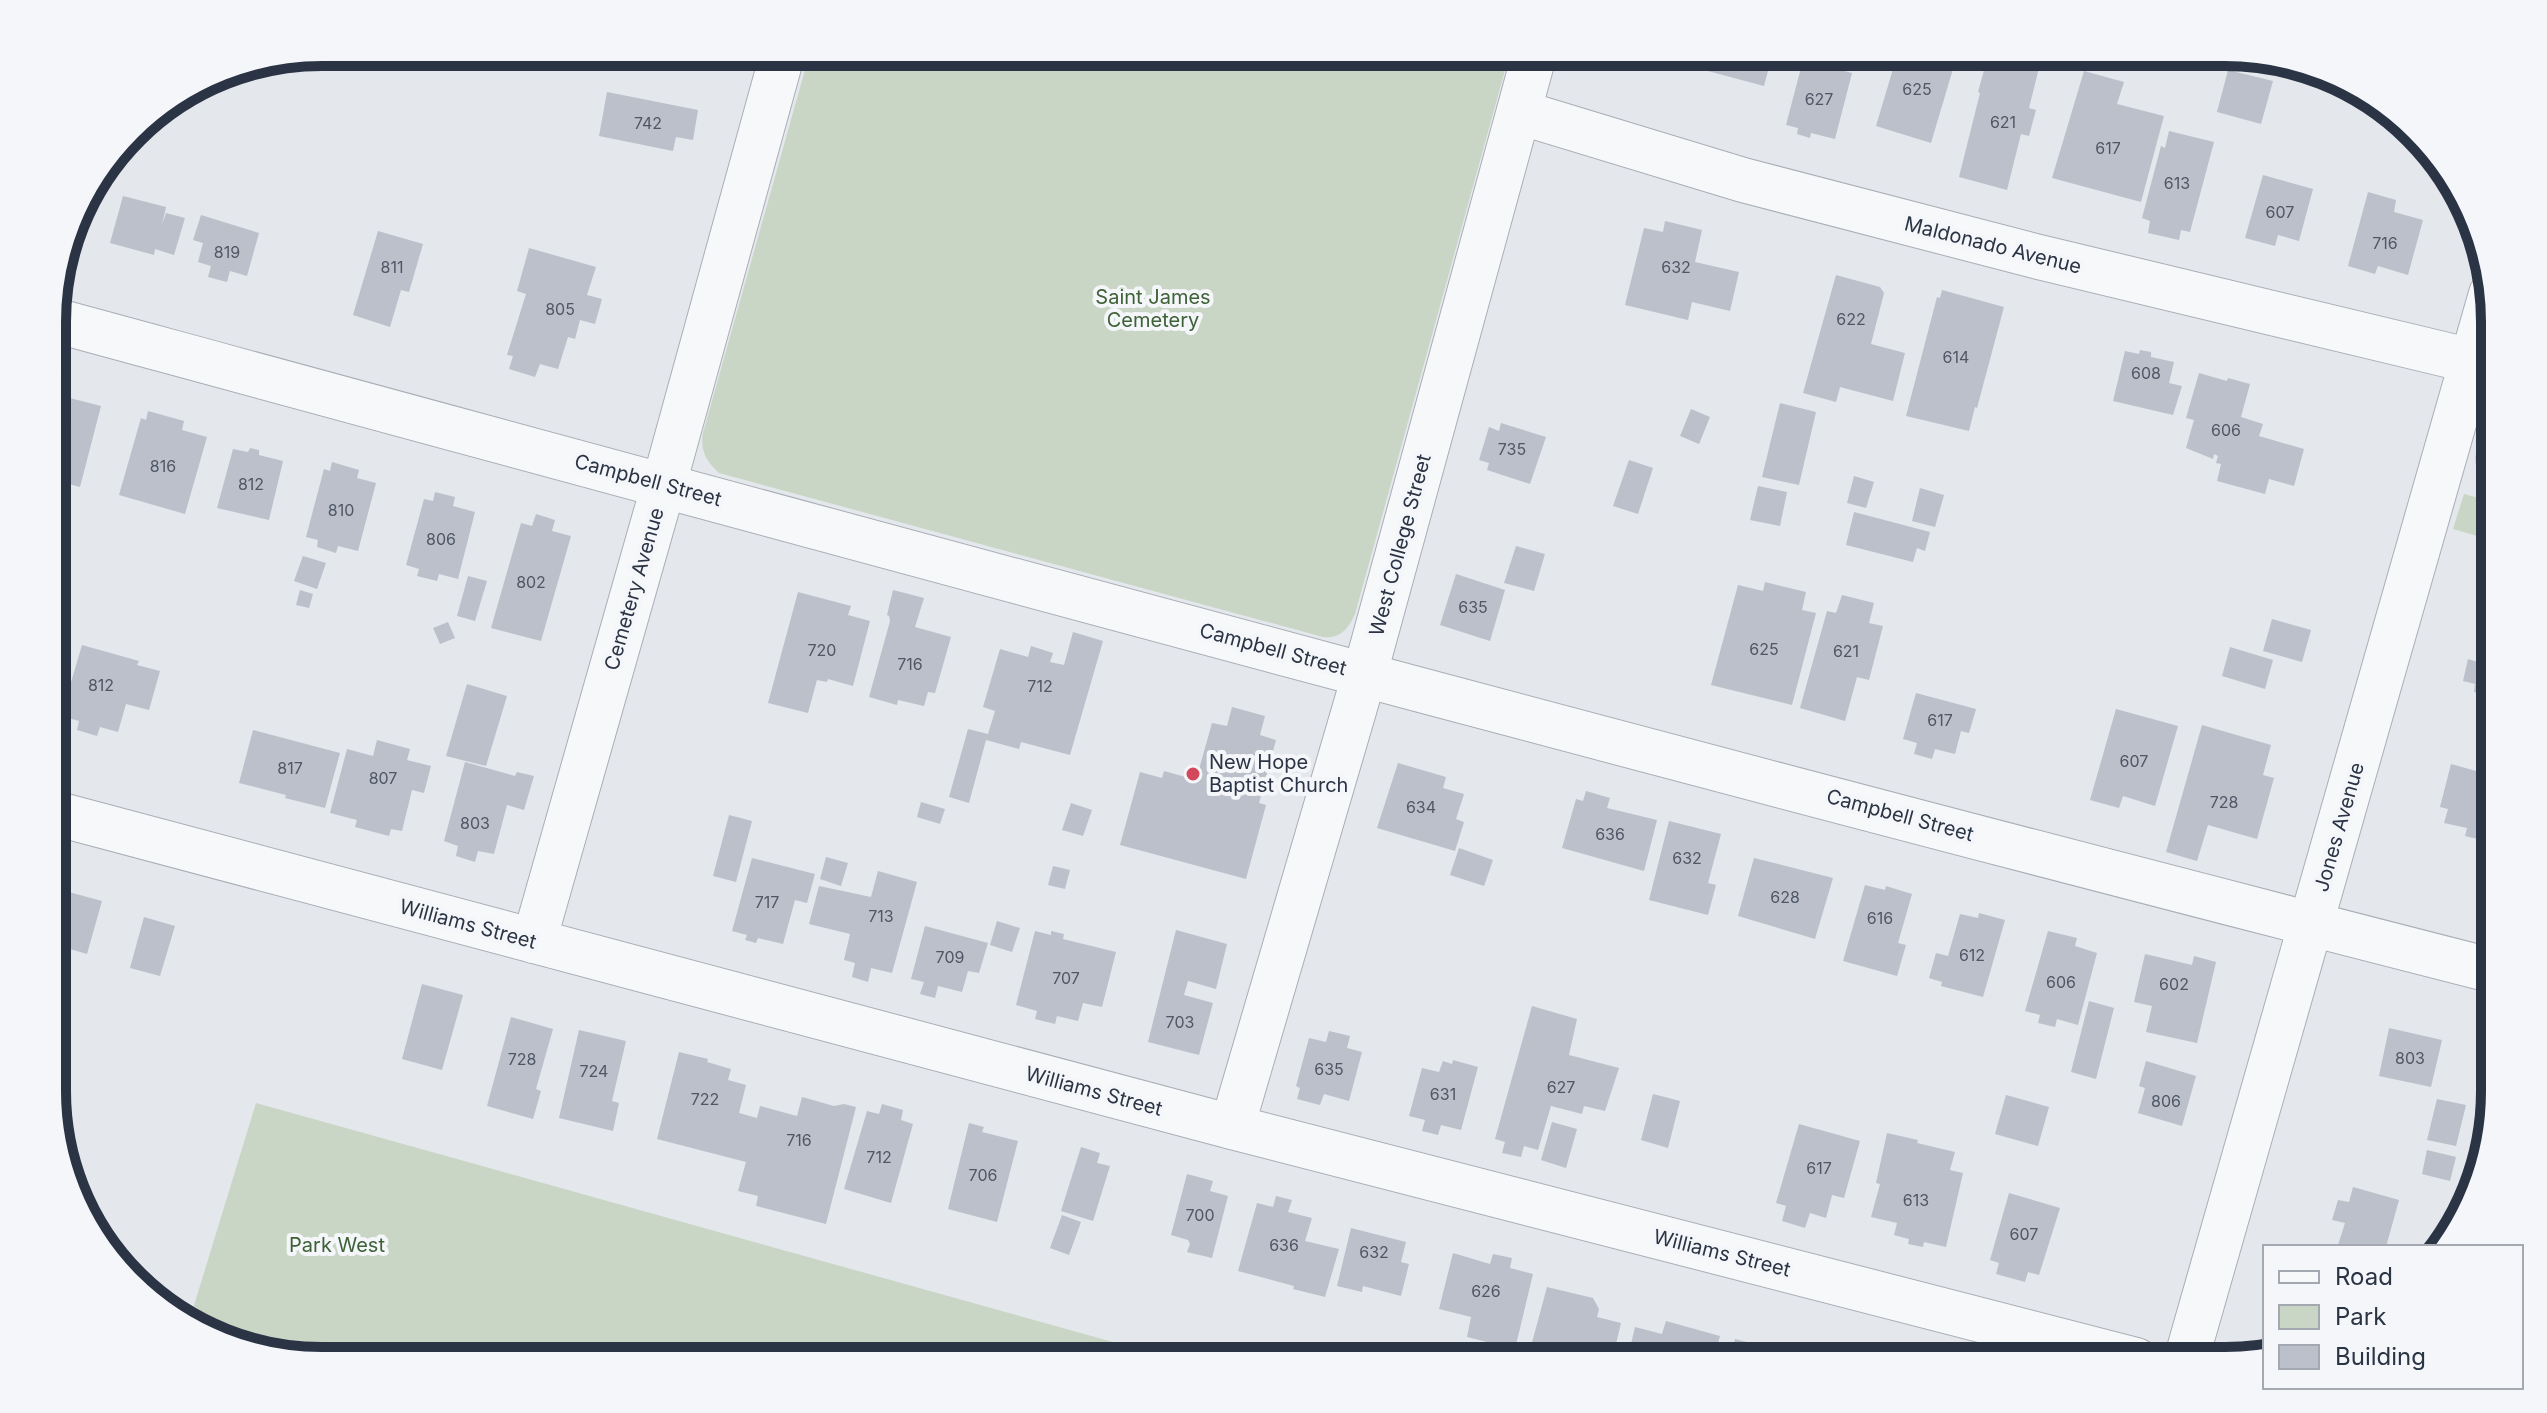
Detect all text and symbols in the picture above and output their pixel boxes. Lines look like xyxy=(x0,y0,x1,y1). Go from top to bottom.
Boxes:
house number: 625 xyxy=(1902,79,1932,99)
house number: 627 xyxy=(1805,89,1833,109)
house number: 621 xyxy=(1990,112,2016,132)
house number: 742 xyxy=(634,113,662,133)
house number: 617 xyxy=(2095,138,2121,158)
house number: 613 xyxy=(2164,173,2190,193)
house number: 607 xyxy=(2266,202,2294,222)
street label: Maldonado Avenue xyxy=(1902,211,2084,279)
house number: 716 xyxy=(2372,233,2398,253)
house number: 819 xyxy=(214,242,240,262)
house number: 811 xyxy=(381,257,403,277)
house number: 632 xyxy=(1661,257,1691,277)
park label: Saint James Cemetery xyxy=(1095,285,1211,332)
house number: 805 xyxy=(545,299,575,319)
house number: 622 xyxy=(1836,309,1866,329)
house number: 614 xyxy=(1943,347,1969,367)
house number: 608 xyxy=(2131,363,2161,383)
house number: 606 xyxy=(2211,420,2241,440)
house number: 735 xyxy=(1498,439,1526,459)
street label: Campbell Street xyxy=(572,449,725,511)
street label: West College Street xyxy=(1364,451,1436,638)
house number: 816 xyxy=(150,456,176,476)
house number: 812 xyxy=(238,474,264,494)
house number: 810 xyxy=(328,500,354,520)
street label: Cemetery Avenue xyxy=(599,505,669,673)
house number: 806 xyxy=(426,529,456,549)
house number: 802 xyxy=(516,572,546,592)
house number: 635 xyxy=(1458,597,1488,617)
street label: Campbell Street xyxy=(1197,618,1350,680)
house number: 625 xyxy=(1749,639,1779,659)
house number: 720 xyxy=(808,640,836,660)
house number: 621 xyxy=(1833,641,1859,661)
house number: 716 xyxy=(897,654,923,674)
house number: 812 xyxy=(88,675,114,695)
house number: 712 xyxy=(1027,676,1053,696)
house number: 617 xyxy=(1927,710,1953,730)
place label: New Hope Baptist Church xyxy=(1209,750,1348,797)
house number: 607 xyxy=(2120,751,2148,771)
house number: 817 xyxy=(277,758,303,778)
street label: Jones Avenue xyxy=(2309,760,2369,894)
marker: New Hope Baptist Church xyxy=(1184,765,1202,783)
house number: 807 xyxy=(369,768,397,788)
street label: Campbell Street xyxy=(1824,784,1977,846)
house number: 728 xyxy=(2210,792,2238,812)
house number: 634 xyxy=(1406,797,1436,817)
house number: 803 xyxy=(460,813,490,833)
house number: 636 xyxy=(1595,824,1625,844)
house number: 632 xyxy=(1672,848,1702,868)
house number: 628 xyxy=(1770,887,1800,907)
house number: 717 xyxy=(755,892,779,912)
street label: Williams Street xyxy=(397,894,539,954)
house number: 713 xyxy=(868,906,894,926)
house number: 616 xyxy=(1867,908,1893,928)
house number: 612 xyxy=(1959,945,1985,965)
house number: 709 xyxy=(936,947,964,967)
house number: 707 xyxy=(1052,968,1080,988)
house number: 606 xyxy=(2046,972,2076,992)
house number: 602 xyxy=(2159,974,2189,994)
house number: 703 xyxy=(1166,1012,1194,1032)
house number: 803 xyxy=(2395,1048,2425,1068)
house number: 728 xyxy=(508,1049,536,1069)
house number: 635 xyxy=(1314,1059,1344,1079)
house number: 724 xyxy=(580,1061,608,1081)
street label: Williams Street xyxy=(1023,1061,1165,1121)
house number: 627 xyxy=(1547,1077,1575,1097)
house number: 631 xyxy=(1430,1084,1456,1104)
house number: 722 xyxy=(691,1089,719,1109)
house number: 806 xyxy=(2151,1091,2181,1111)
house number: 716 xyxy=(786,1130,812,1150)
house number: 712 xyxy=(866,1147,892,1167)
house number: 617 xyxy=(1806,1158,1832,1178)
house number: 706 xyxy=(969,1165,997,1185)
house number: 613 xyxy=(1903,1190,1929,1210)
house number: 700 xyxy=(1186,1205,1215,1225)
street label: Williams Street xyxy=(1651,1224,1793,1282)
house number: 607 xyxy=(2010,1224,2038,1244)
park label: Park West xyxy=(289,1233,385,1257)
house number: 636 xyxy=(1269,1235,1299,1255)
house number: 632 xyxy=(1359,1242,1389,1262)
legend xyxy=(2263,1245,2523,1389)
text: Road xyxy=(2335,1262,2393,1291)
house number: 626 xyxy=(1471,1281,1501,1301)
text: Park xyxy=(2335,1302,2386,1331)
text: Building xyxy=(2335,1342,2426,1371)

